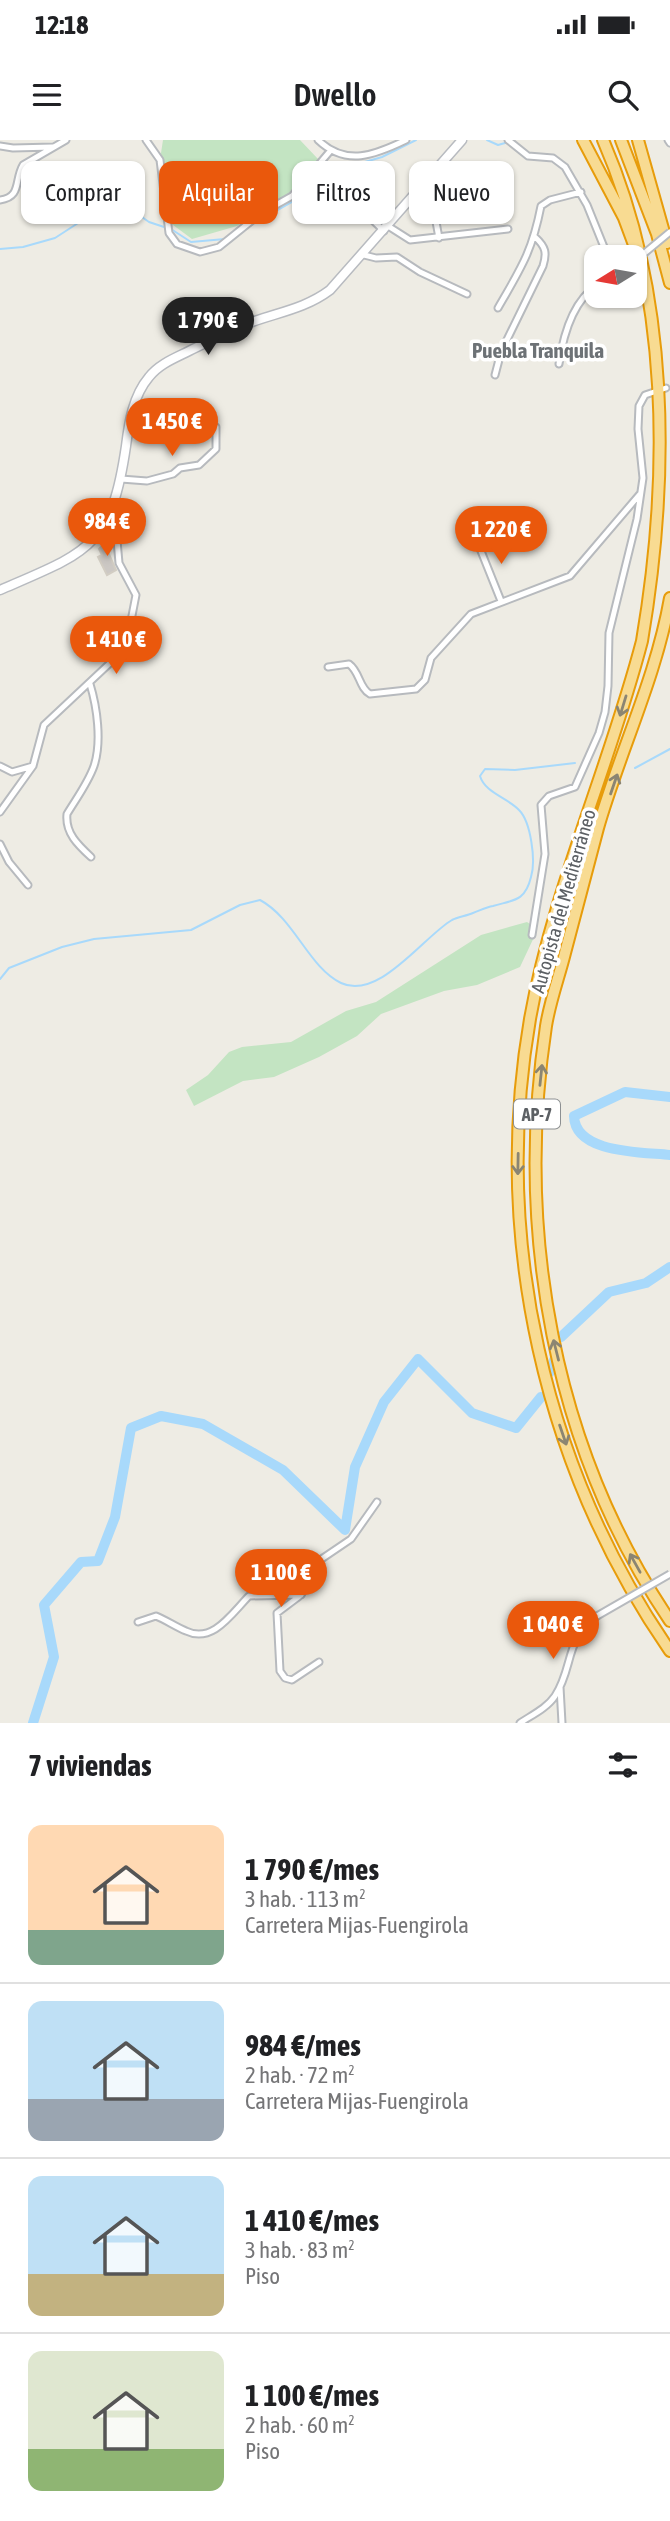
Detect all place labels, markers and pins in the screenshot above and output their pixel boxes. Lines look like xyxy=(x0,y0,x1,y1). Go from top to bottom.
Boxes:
pin: 1 790 € xyxy=(143,298,273,357)
pin: 1 450 € xyxy=(107,398,237,458)
pin: 984 € xyxy=(58,498,156,558)
pin: 1 220 € xyxy=(436,506,566,566)
pin: 1 410 € xyxy=(51,616,181,676)
pin: 1 100 € xyxy=(216,1550,346,1609)
pin: 1 040 € xyxy=(488,1602,618,1661)

